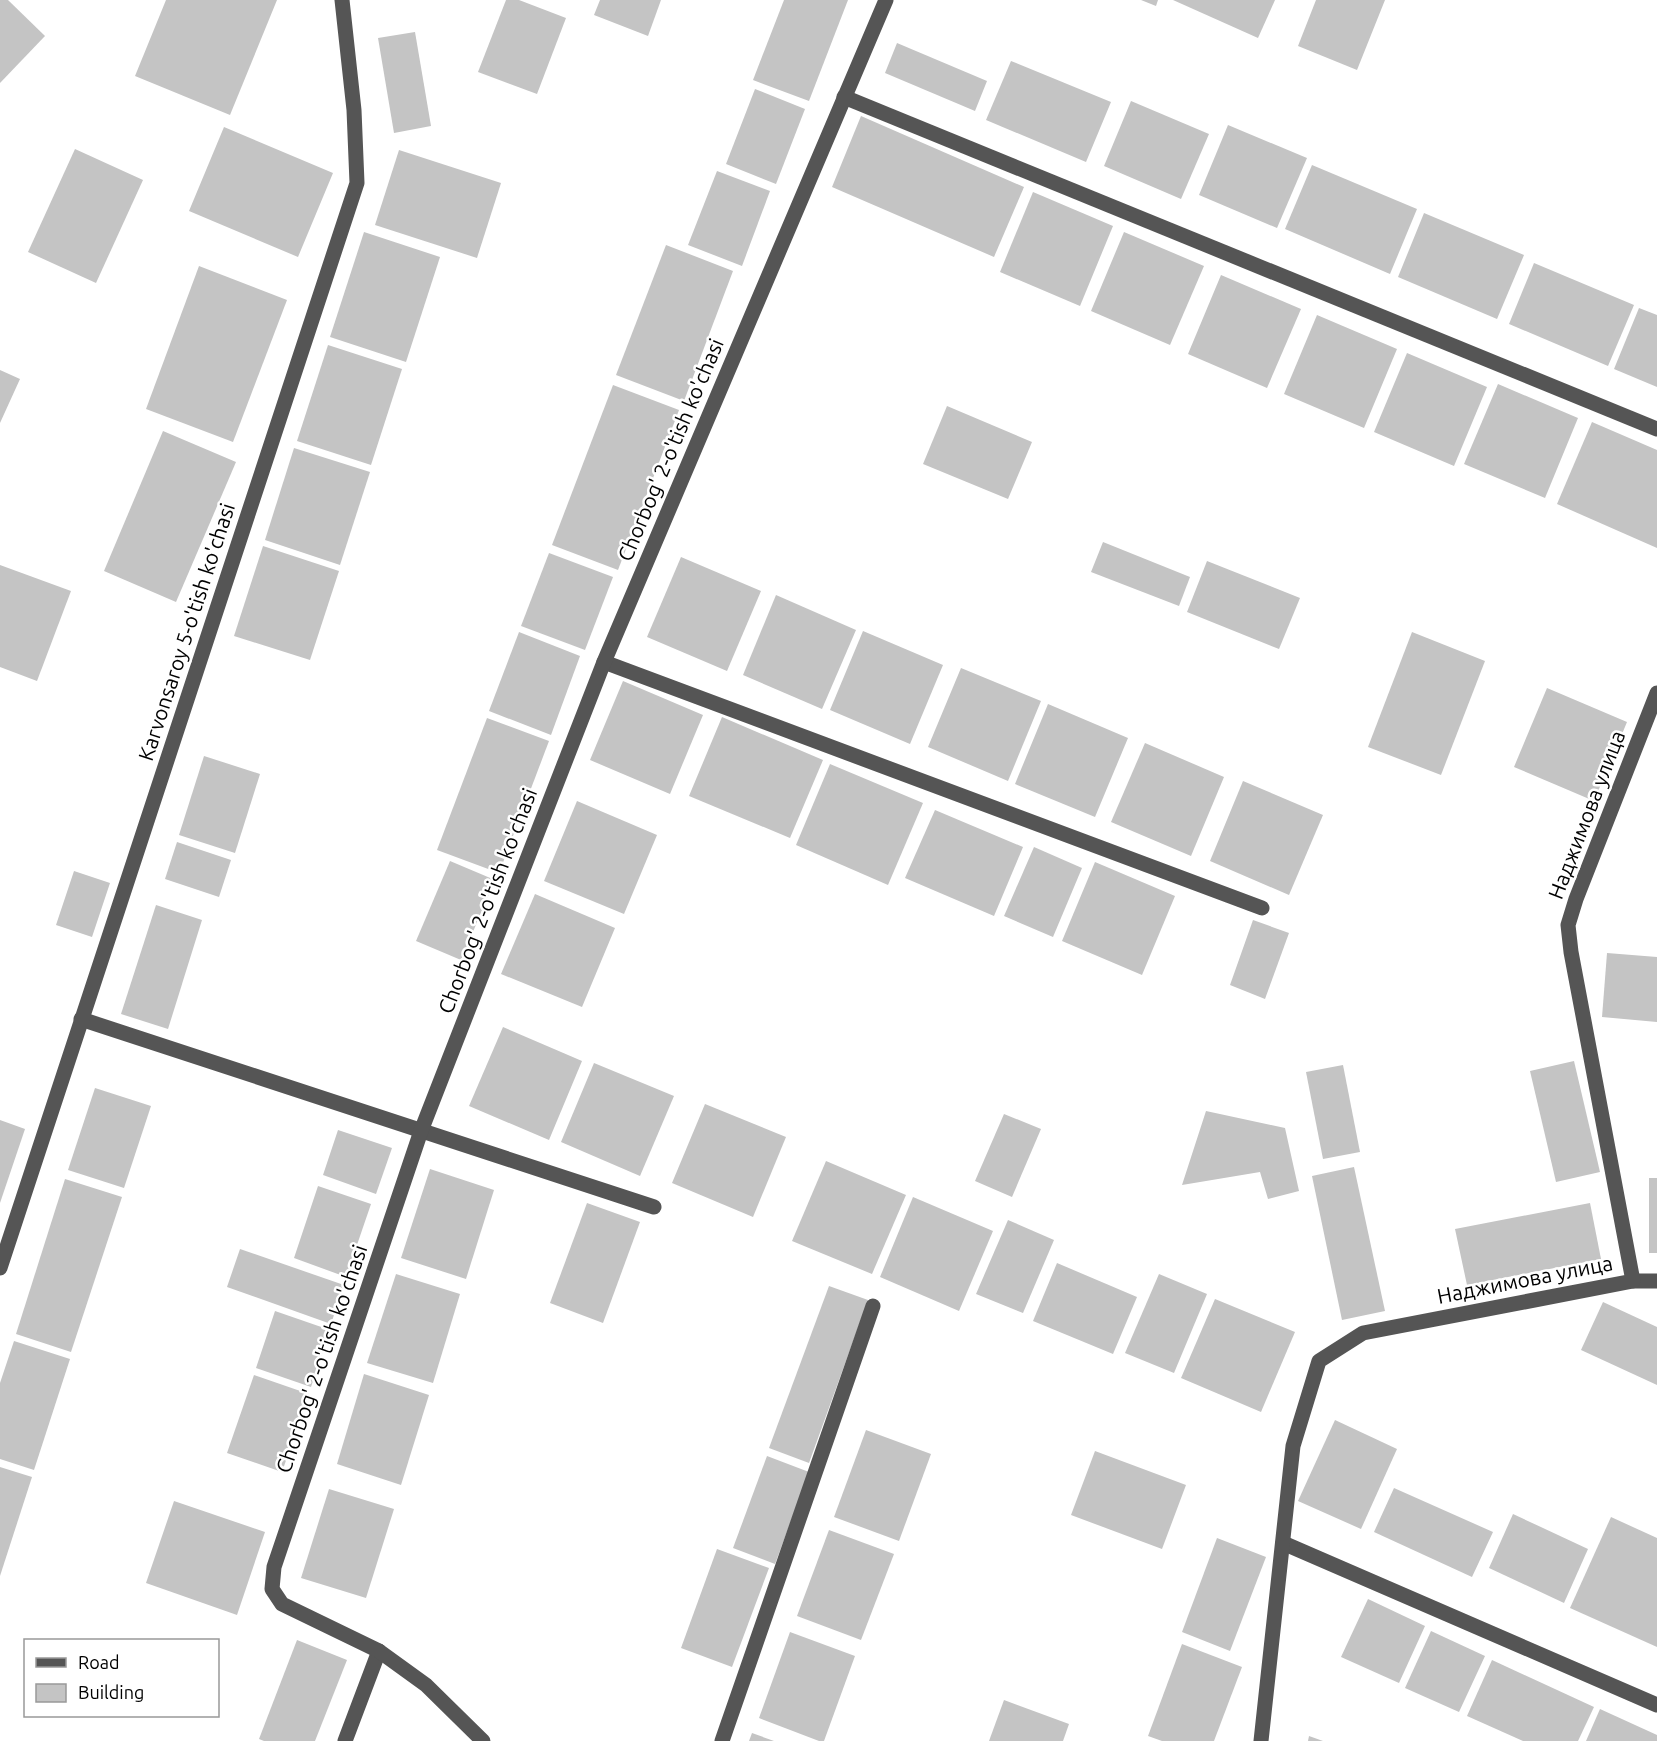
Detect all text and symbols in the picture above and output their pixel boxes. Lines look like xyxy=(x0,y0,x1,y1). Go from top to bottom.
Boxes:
street label: Chorbog' 2-o'tish ko'chasi xyxy=(612,335,728,565)
street label: Karvonsaroy 5-o'tish ko'chasi xyxy=(133,500,239,764)
street label: Наджимова улица xyxy=(1543,727,1629,902)
street label: Chorbog' 2-o'tish ko'chasi xyxy=(433,785,541,1017)
street label: Chorbog' 2-o'tish ko'chasi xyxy=(271,1241,371,1476)
street label: Наджимова улица xyxy=(1435,1250,1615,1308)
legend xyxy=(24,1639,219,1717)
text: Road xyxy=(78,1652,120,1672)
text: Building xyxy=(78,1682,144,1702)

